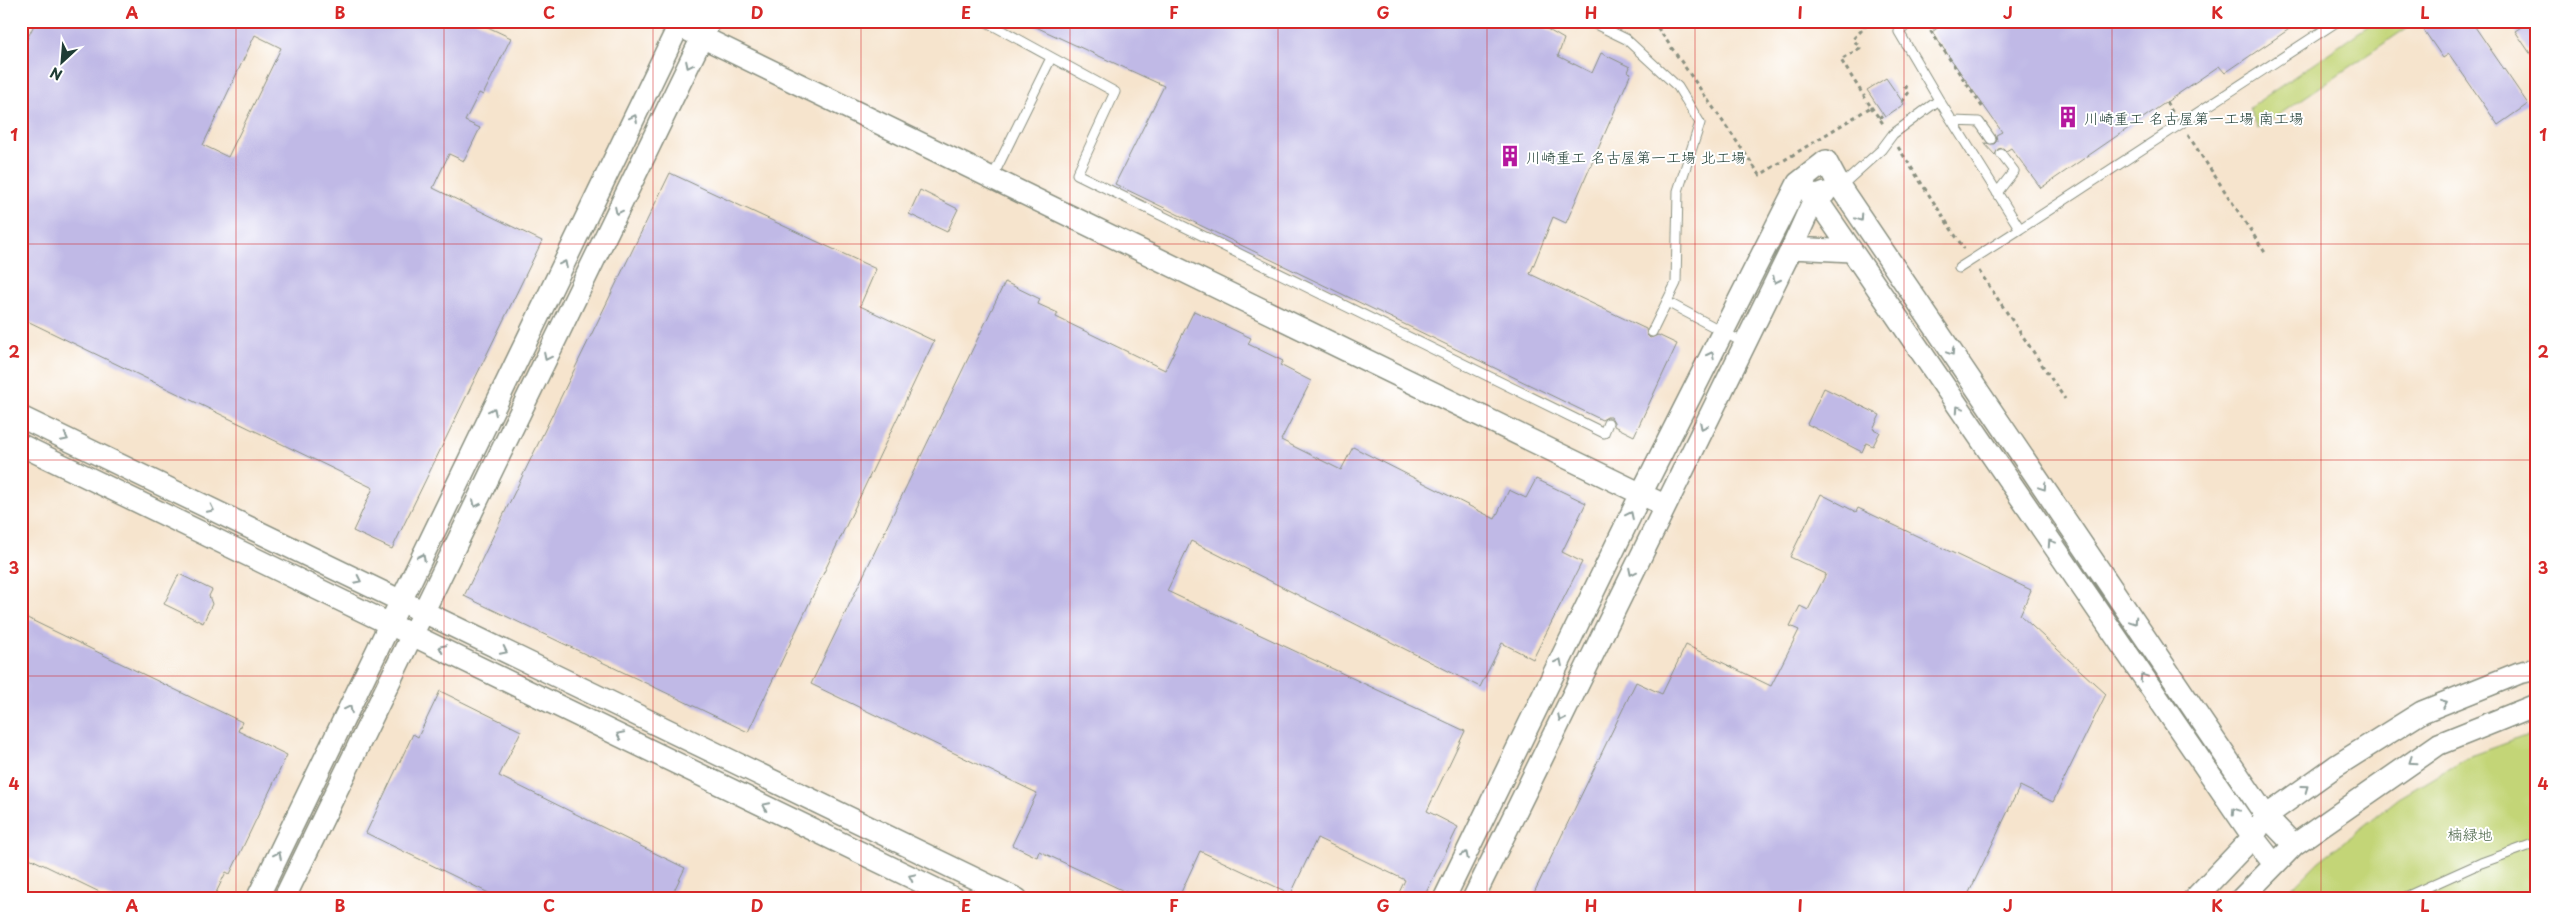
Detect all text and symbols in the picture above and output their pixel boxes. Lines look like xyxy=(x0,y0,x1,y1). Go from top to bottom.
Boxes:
text: A xyxy=(126,0,139,24)
text: B xyxy=(335,0,346,24)
text: C xyxy=(543,0,555,24)
text: D xyxy=(751,0,763,24)
text: E xyxy=(961,0,971,24)
text: F xyxy=(1169,0,1179,24)
text: G xyxy=(1376,0,1390,24)
text: H xyxy=(1585,0,1597,24)
text: I xyxy=(1797,0,1803,24)
text: J xyxy=(2003,0,2013,24)
text: K xyxy=(2211,0,2223,24)
text: L xyxy=(2420,0,2430,24)
north arrow xyxy=(38,38,88,88)
one-way arrow xyxy=(685,60,695,69)
text: N xyxy=(46,62,66,86)
building icon: 川崎重工 名古屋第一工場 南工場 xyxy=(2055,104,2081,130)
place label: 川崎重工 名古屋第一工場 南工場 xyxy=(2084,106,2304,129)
one-way arrow xyxy=(628,114,639,123)
text: 1 xyxy=(10,122,18,146)
text: 1 xyxy=(2539,122,2547,146)
building icon: 川崎重工 名古屋第一工場 北工場 xyxy=(1497,143,1523,169)
place label: 川崎重工 名古屋第一工場 北工場 xyxy=(1526,145,1746,168)
one-way arrow xyxy=(614,206,624,215)
one-way arrow xyxy=(1854,212,1863,221)
one-way arrow xyxy=(558,260,568,269)
one-way arrow xyxy=(1772,275,1782,284)
text: 2 xyxy=(8,339,20,363)
text: 2 xyxy=(2537,339,2549,363)
one-way arrow xyxy=(1945,346,1954,356)
one-way arrow xyxy=(1705,351,1715,360)
one-way arrow xyxy=(543,352,553,361)
one-way arrow xyxy=(1956,405,1965,414)
one-way arrow xyxy=(487,407,497,416)
one-way arrow xyxy=(1699,421,1709,430)
one-way arrow xyxy=(60,432,69,442)
one-way arrow xyxy=(2036,481,2046,490)
one-way arrow xyxy=(472,498,482,507)
one-way arrow xyxy=(206,503,215,513)
one-way arrow xyxy=(1624,512,1634,521)
one-way arrow xyxy=(2048,539,2057,548)
one-way arrow xyxy=(416,553,427,562)
text: 3 xyxy=(9,555,19,579)
text: 3 xyxy=(2538,555,2548,579)
one-way arrow xyxy=(1628,567,1638,576)
one-way arrow xyxy=(353,574,362,584)
one-way arrow xyxy=(2128,615,2137,625)
one-way arrow xyxy=(438,644,447,654)
one-way arrow xyxy=(499,644,508,655)
one-way arrow xyxy=(1553,658,1563,667)
one-way arrow xyxy=(2140,673,2149,683)
one-way arrow xyxy=(2439,699,2448,710)
one-way arrow xyxy=(343,705,353,714)
one-way arrow xyxy=(1557,713,1567,722)
one-way arrow xyxy=(616,731,625,741)
one-way arrow xyxy=(2409,755,2418,764)
text: 4 xyxy=(9,771,20,795)
text: 4 xyxy=(2538,771,2549,795)
one-way arrow xyxy=(2299,785,2308,793)
one-way arrow xyxy=(762,802,771,812)
one-way arrow xyxy=(2232,807,2241,817)
park label: 楠緑地 xyxy=(2447,822,2493,845)
one-way arrow xyxy=(272,851,282,860)
one-way arrow xyxy=(1459,851,1469,860)
one-way arrow xyxy=(908,873,917,884)
text: A xyxy=(126,893,139,917)
text: B xyxy=(335,893,346,917)
text: C xyxy=(543,893,555,917)
text: D xyxy=(751,893,763,917)
text: E xyxy=(961,893,971,917)
text: F xyxy=(1169,893,1179,917)
text: G xyxy=(1376,893,1390,917)
text: H xyxy=(1585,893,1597,917)
text: I xyxy=(1797,893,1803,917)
text: J xyxy=(2003,893,2013,917)
text: K xyxy=(2211,893,2223,917)
text: L xyxy=(2420,893,2430,917)

